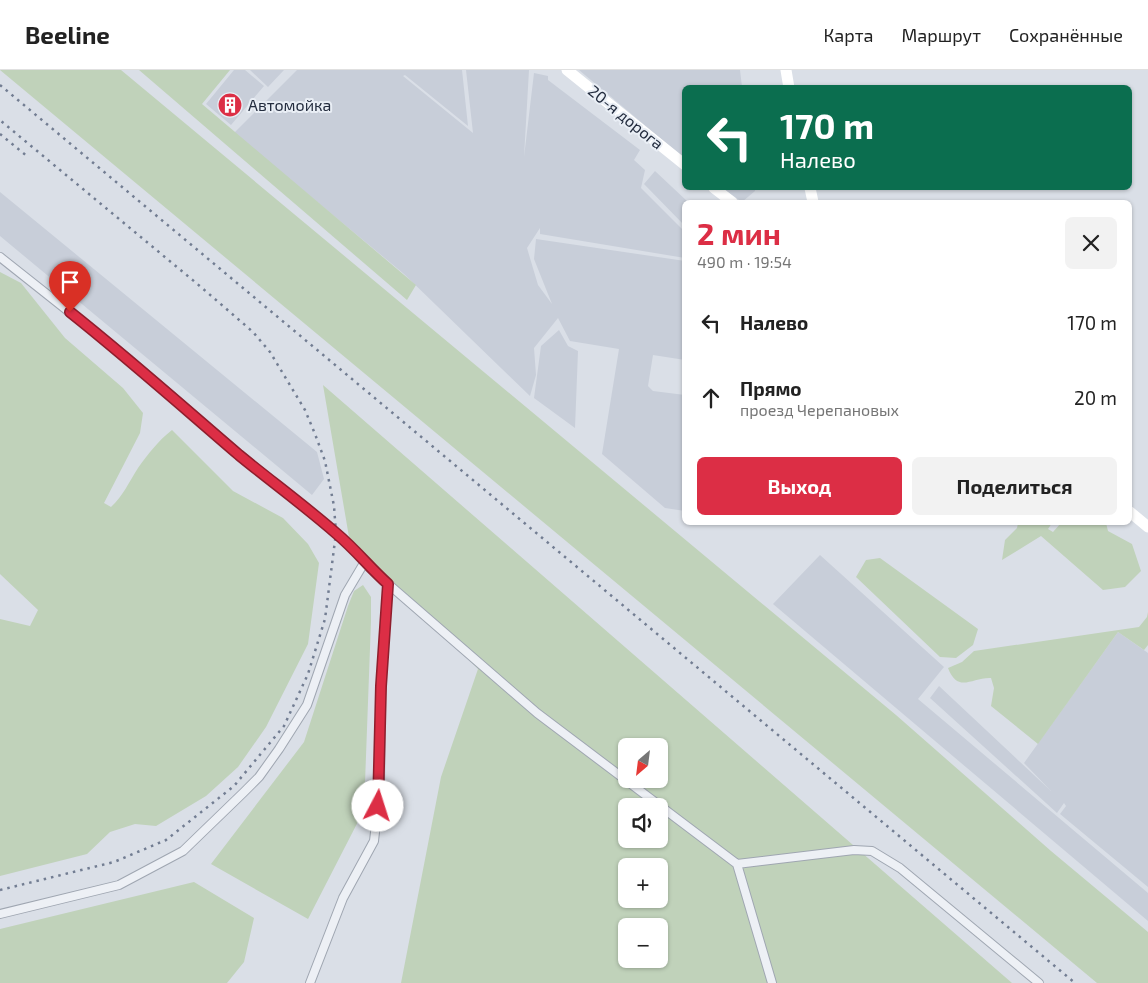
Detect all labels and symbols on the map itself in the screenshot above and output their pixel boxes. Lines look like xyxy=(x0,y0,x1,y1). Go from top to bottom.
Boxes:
street label: 20-я дорога xyxy=(585,81,668,153)
building icon: Автомойка xyxy=(217,92,243,118)
place label: Автомойка xyxy=(248,95,331,114)
pin xyxy=(49,261,91,312)
north arrow xyxy=(618,738,668,788)
position arrow xyxy=(351,779,403,831)

